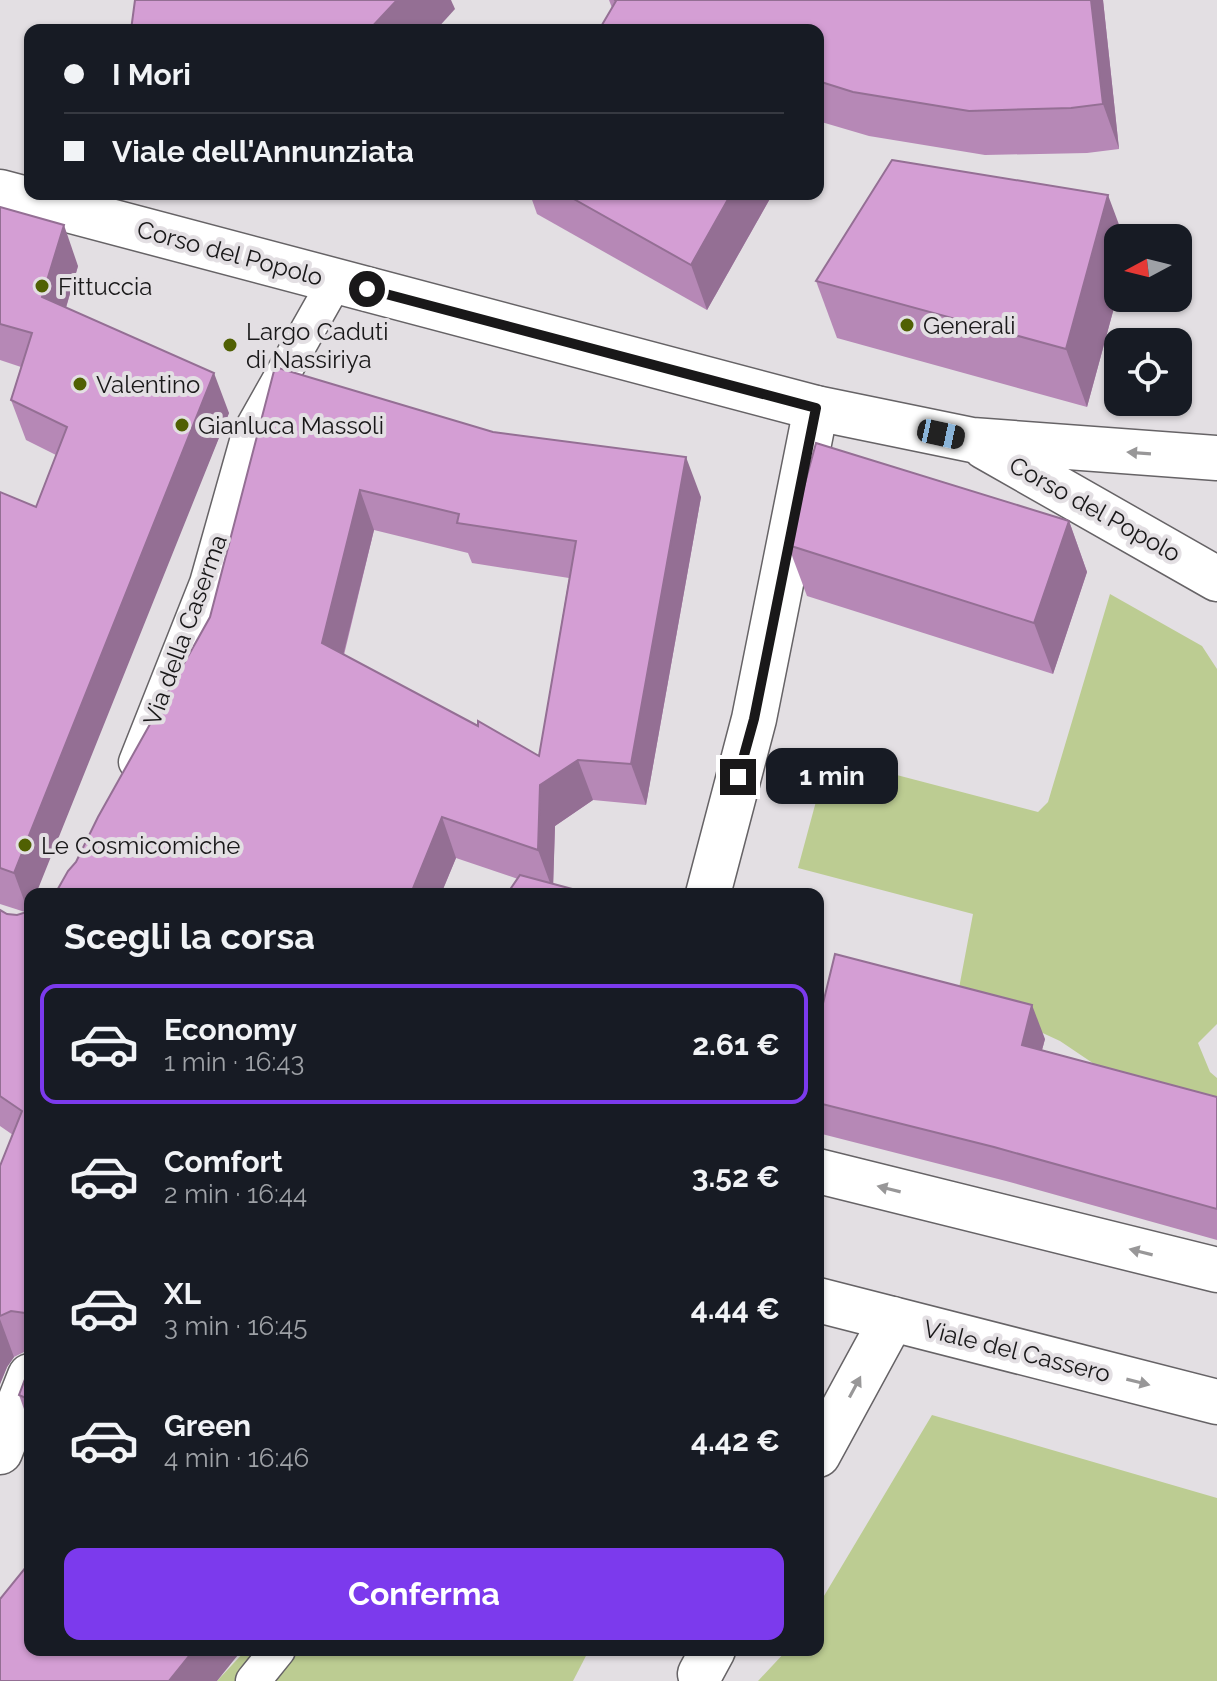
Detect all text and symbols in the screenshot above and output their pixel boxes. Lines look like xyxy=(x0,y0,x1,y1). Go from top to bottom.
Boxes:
text: I Mori xyxy=(112,57,191,92)
text: Viale dell'Annunziata xyxy=(112,134,414,169)
street label: Corso del Popolo xyxy=(134,214,326,292)
north arrow xyxy=(1104,224,1192,312)
map controls xyxy=(1104,224,1192,416)
route start xyxy=(349,271,385,307)
place label: Fittuccia xyxy=(58,272,152,301)
marker: Fittuccia xyxy=(33,277,51,295)
place label: Generali xyxy=(923,311,1016,340)
marker: Generali xyxy=(898,316,916,334)
place label: Largo Caduti di Nassiriya xyxy=(246,317,388,374)
button: locate xyxy=(1104,328,1192,416)
marker: Largo Caduti di Nassiriya xyxy=(221,336,239,354)
place label: Valentino xyxy=(96,370,200,399)
marker: Valentino xyxy=(71,375,89,393)
place label: Gianluca Massoli xyxy=(198,411,384,440)
marker: Gianluca Massoli xyxy=(173,416,191,434)
car xyxy=(915,417,967,451)
one-way arrow xyxy=(1126,446,1151,459)
street label: Corso del Popolo xyxy=(1004,450,1186,568)
street label: Via della Caserma xyxy=(137,531,233,729)
callout: 1 min xyxy=(766,749,898,805)
route end xyxy=(720,759,756,795)
text: 1 min xyxy=(799,761,865,791)
place label: Le Cosmicomiche xyxy=(41,831,240,860)
marker: Le Cosmicomiche xyxy=(16,836,34,854)
text: Scegli la corsa xyxy=(64,915,315,957)
icon: car xyxy=(68,1008,140,1080)
text: Economy xyxy=(164,1012,297,1047)
text: 2.61 € xyxy=(692,1027,780,1062)
text: 1 min · 16:43 xyxy=(164,1047,304,1077)
icon: car xyxy=(68,1140,140,1212)
text: Comfort xyxy=(164,1144,283,1179)
text: 3.52 € xyxy=(692,1159,780,1194)
text: 2 min · 16:44 xyxy=(164,1179,307,1209)
one-way arrow xyxy=(877,1182,902,1194)
one-way arrow xyxy=(1129,1245,1154,1257)
icon: car xyxy=(68,1272,140,1344)
text: XL xyxy=(164,1276,201,1311)
text: 4.44 € xyxy=(691,1291,780,1326)
text: 3 min · 16:45 xyxy=(164,1311,307,1341)
street label: Viale del Cassero xyxy=(921,1314,1113,1388)
one-way arrow xyxy=(848,1375,861,1398)
one-way arrow xyxy=(1125,1376,1150,1388)
icon: car xyxy=(68,1404,140,1476)
text: Green xyxy=(164,1408,251,1443)
text: 4.42 € xyxy=(691,1423,780,1458)
text: 4 min · 16:46 xyxy=(164,1443,309,1473)
button: Conferma xyxy=(64,1548,784,1640)

